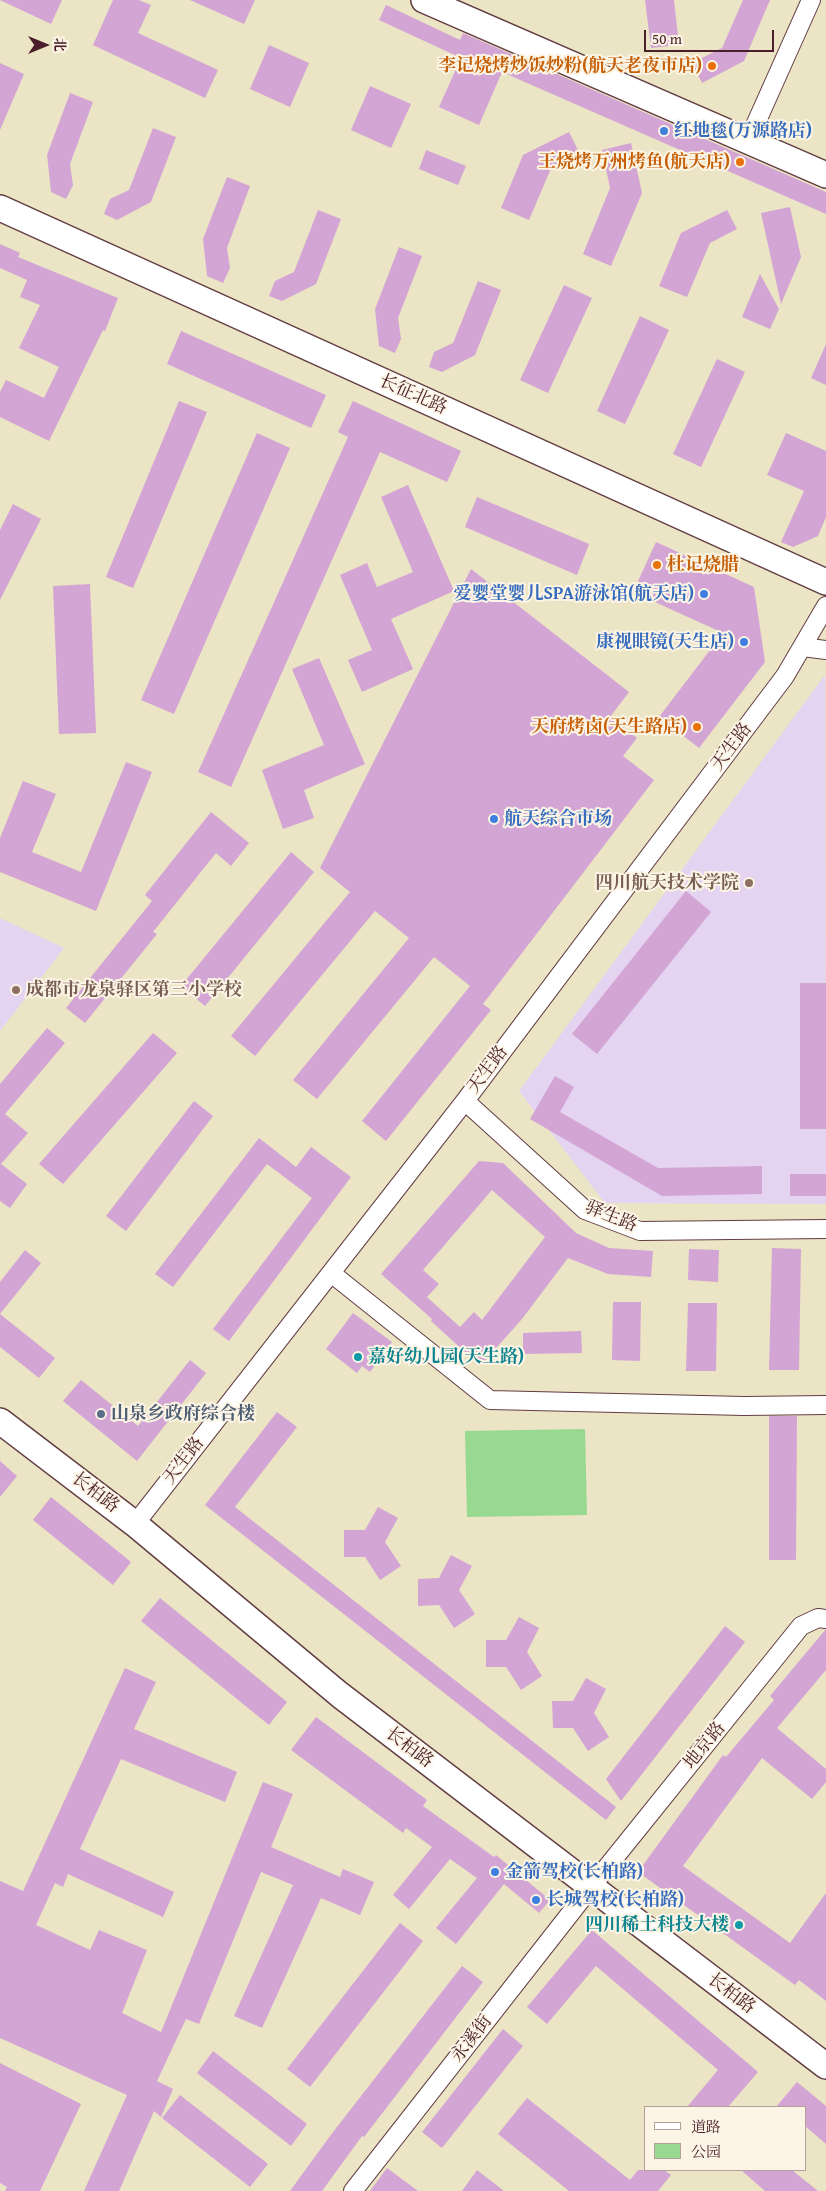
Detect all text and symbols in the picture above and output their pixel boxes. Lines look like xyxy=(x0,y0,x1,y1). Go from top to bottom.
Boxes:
north arrow xyxy=(20,20,70,70)
scale bar xyxy=(646,20,776,52)
text: 50 m xyxy=(652,28,682,49)
text: 北 xyxy=(50,38,70,52)
place label: 李记烧烤炒饭炒粉(航天老夜市店) xyxy=(438,55,702,77)
marker: 李记烧烤炒饭炒粉(航天老夜市店) xyxy=(706,60,718,72)
place label: 红地毯(万源路店) xyxy=(674,120,812,142)
marker: 红地毯(万源路店) xyxy=(658,125,670,137)
place label: 王烧烤万州烤鱼(航天店) xyxy=(538,151,730,173)
marker: 王烧烤万州烤鱼(航天店) xyxy=(734,156,746,168)
street label: 长征北路 xyxy=(376,370,450,420)
place label: 杜记烧腊 xyxy=(667,554,739,576)
marker: 杜记烧腊 xyxy=(651,559,663,571)
place label: 爱婴堂婴儿SPA游泳馆(航天店) xyxy=(454,583,694,605)
marker: 爱婴堂婴儿SPA游泳馆(航天店) xyxy=(698,588,710,600)
place label: 康视眼镜(天生店) xyxy=(596,631,734,653)
marker: 康视眼镜(天生店) xyxy=(738,636,750,648)
place label: 天府烤卤(天生路店) xyxy=(531,716,687,738)
street label: 天生路 xyxy=(707,719,757,775)
marker: 天府烤卤(天生路店) xyxy=(691,721,703,733)
place label: 航天综合市场 xyxy=(504,808,612,830)
marker: 航天综合市场 xyxy=(488,813,500,825)
place label: 四川航天技术学院 xyxy=(595,872,739,894)
marker: 四川航天技术学院 xyxy=(743,877,755,889)
place label: 成都市龙泉驿区第三小学校 xyxy=(26,979,242,1001)
marker: 成都市龙泉驿区第三小学校 xyxy=(10,984,22,996)
street label: 天生路 xyxy=(463,1042,513,1098)
street label: 驿生路 xyxy=(582,1197,640,1237)
place label: 嘉好幼儿园(天生路) xyxy=(368,1346,524,1368)
marker: 嘉好幼儿园(天生路) xyxy=(352,1351,364,1363)
place label: 山泉乡政府综合楼 xyxy=(111,1403,255,1425)
marker: 山泉乡政府综合楼 xyxy=(95,1408,107,1420)
street label: 天生路 xyxy=(159,1433,209,1489)
street label: 长柏路 xyxy=(67,1468,123,1518)
street label: 地京路 xyxy=(680,1718,730,1774)
street label: 长柏路 xyxy=(381,1723,437,1773)
place label: 金箭驾校(长柏路) xyxy=(505,1861,643,1883)
marker: 金箭驾校(长柏路) xyxy=(489,1866,501,1878)
place label: 长城驾校(长柏路) xyxy=(546,1889,684,1911)
marker: 长城驾校(长柏路) xyxy=(530,1894,542,1906)
place label: 四川稀土科技大楼 xyxy=(585,1914,729,1936)
marker: 四川稀土科技大楼 xyxy=(733,1919,745,1931)
street label: 长柏路 xyxy=(703,1969,759,2019)
street label: 永溪街 xyxy=(447,2011,497,2067)
legend xyxy=(644,2106,806,2171)
text: 道路 xyxy=(691,2116,721,2137)
text: 公园 xyxy=(691,2141,721,2162)

